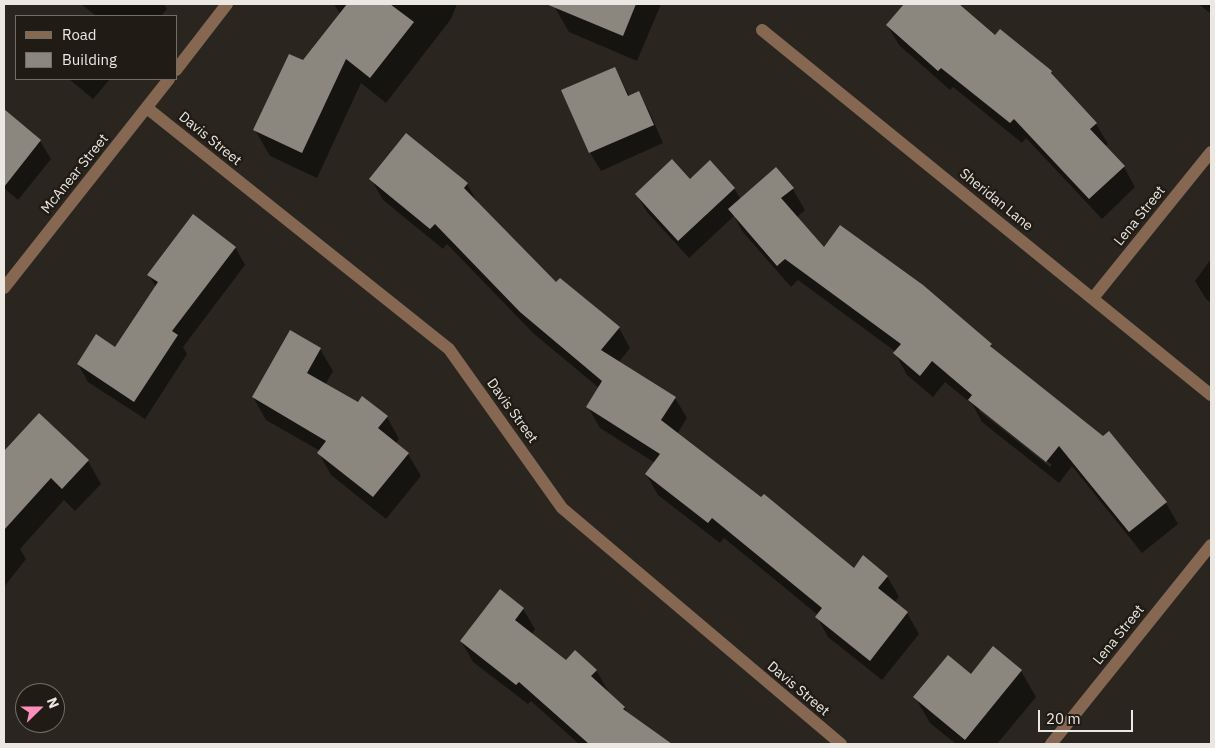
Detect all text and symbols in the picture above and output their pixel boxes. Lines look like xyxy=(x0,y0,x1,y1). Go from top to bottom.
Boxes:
legend xyxy=(15,15,178,80)
text: Road xyxy=(62,25,97,44)
text: Building xyxy=(62,50,117,69)
street label: Davis Street xyxy=(175,109,245,169)
street label: McAnear Street xyxy=(38,131,112,217)
street label: Sheridan Lane xyxy=(956,165,1036,235)
street label: Lena Street xyxy=(1111,183,1169,249)
street label: Davis Street xyxy=(483,375,541,447)
street label: Lena Street xyxy=(1090,602,1148,668)
street label: Davis Street xyxy=(764,658,832,720)
north arrow xyxy=(15,683,65,733)
text: N xyxy=(43,695,63,711)
scale bar xyxy=(1040,700,1135,732)
text: 20 m xyxy=(1046,709,1081,728)

